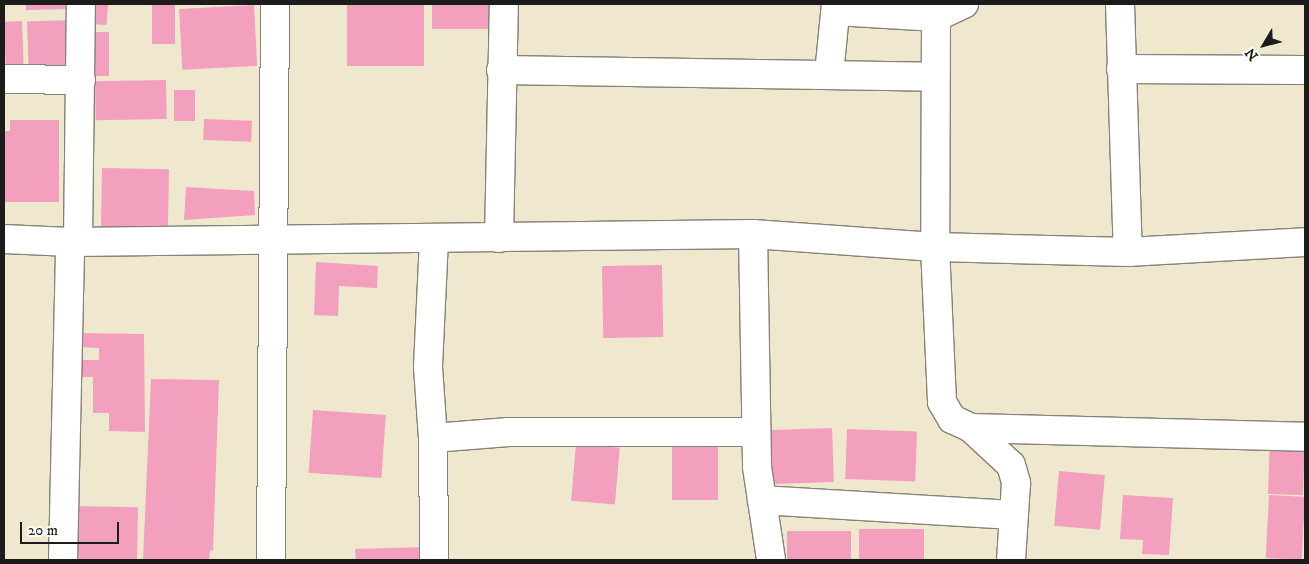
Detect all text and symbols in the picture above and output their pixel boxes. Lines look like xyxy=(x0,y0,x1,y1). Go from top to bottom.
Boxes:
north arrow xyxy=(1239,20,1289,70)
text: N xyxy=(1241,44,1263,64)
scale bar xyxy=(22,512,121,544)
text: 20 m xyxy=(28,521,58,540)

